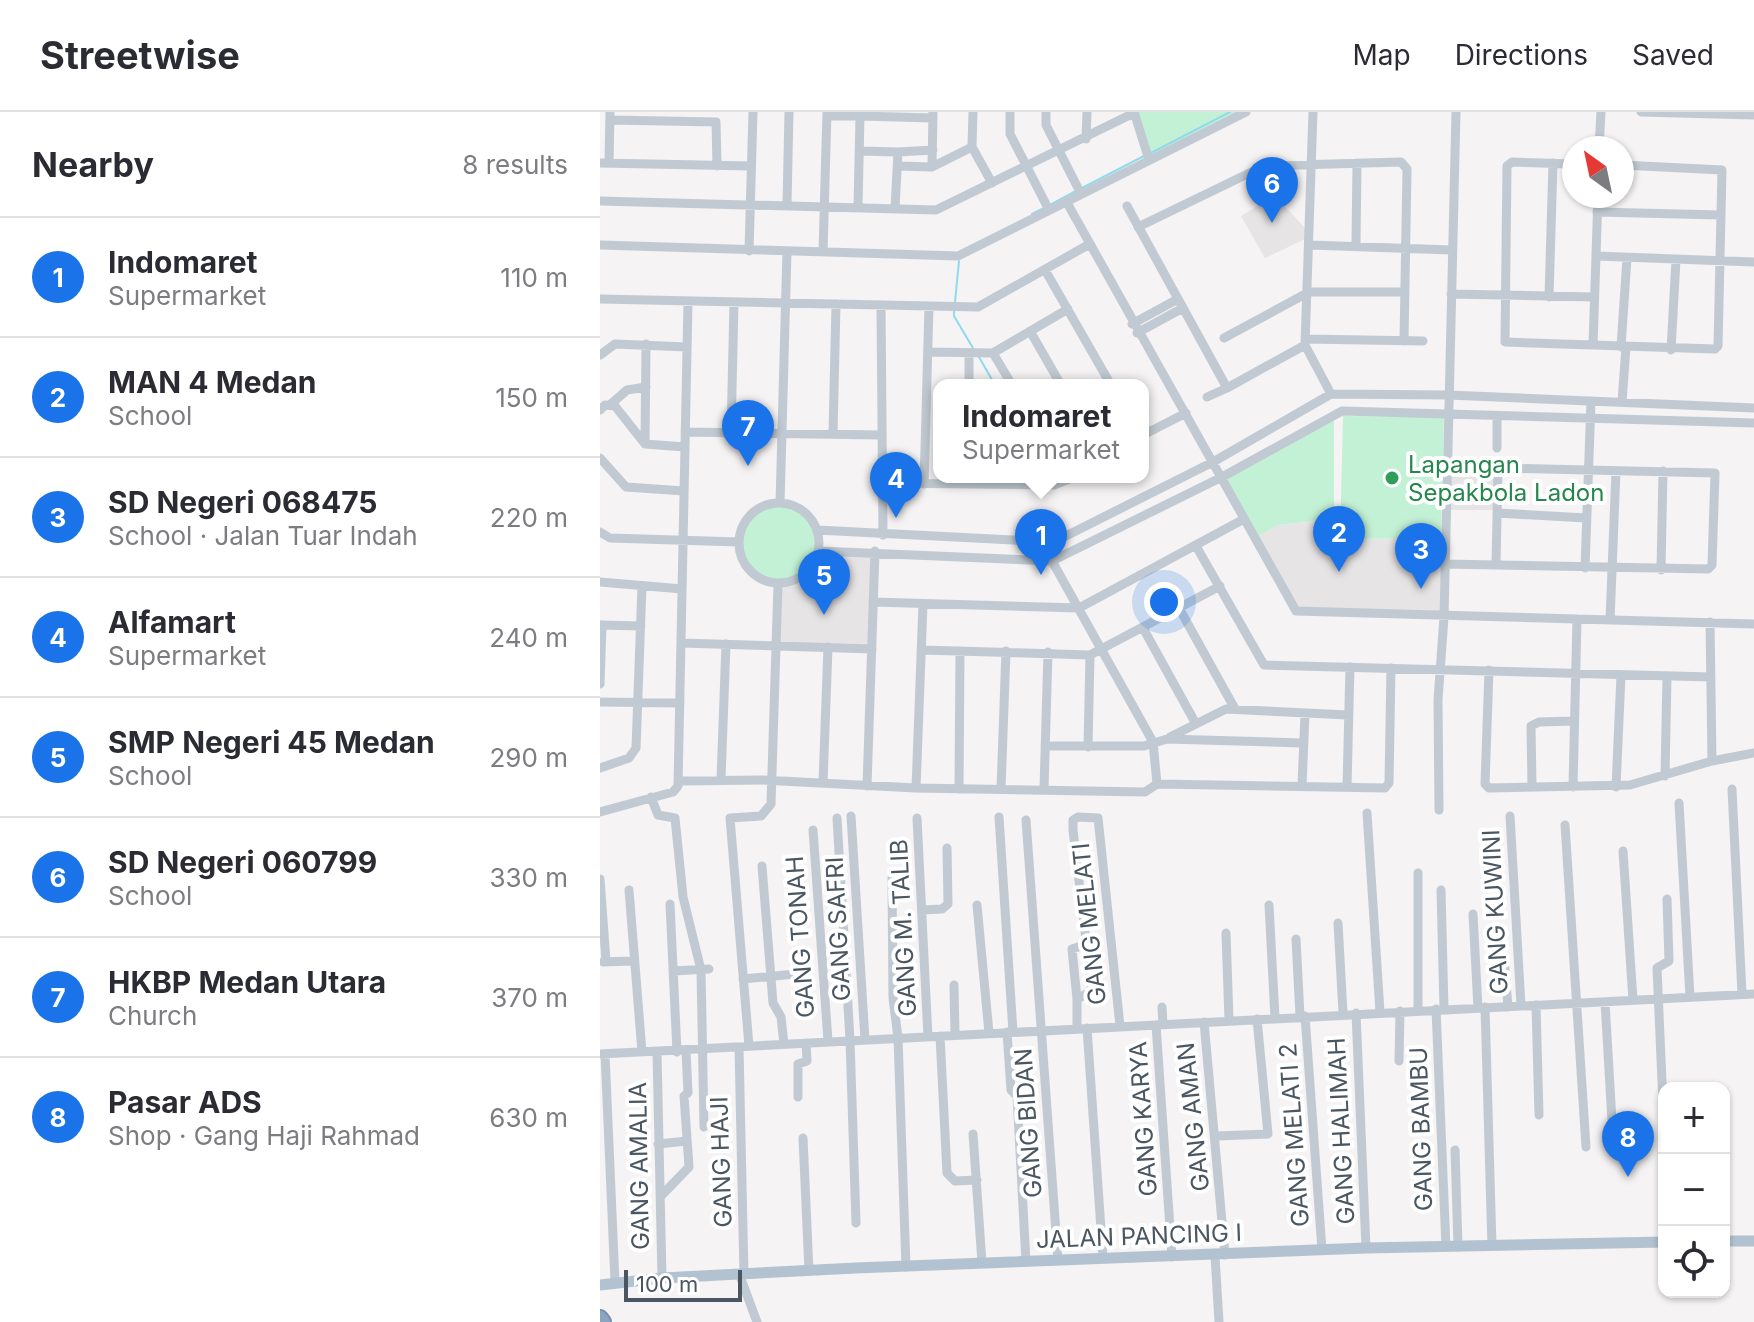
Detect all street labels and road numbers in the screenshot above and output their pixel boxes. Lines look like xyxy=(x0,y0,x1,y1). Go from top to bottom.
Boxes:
street label: GANG KUWINI xyxy=(1476,829,1514,995)
street label: GANG M. TALIB xyxy=(884,838,922,1018)
street label: GANG MELATI xyxy=(1066,842,1112,1006)
street label: GANG TONAH xyxy=(780,855,820,1019)
street label: GANG SAFRI xyxy=(820,856,856,1002)
street label: GANG HALIMAH xyxy=(1322,1037,1360,1225)
street label: GANG KARYA xyxy=(1123,1041,1163,1197)
street label: GANG AMAN xyxy=(1171,1041,1215,1193)
street label: GANG MELATI 2 xyxy=(1273,1042,1315,1228)
street label: GANG BAMBU xyxy=(1404,1046,1438,1212)
street label: GANG BIDAN xyxy=(1008,1047,1048,1199)
street label: GANG AMALIA xyxy=(623,1082,655,1250)
street label: GANG HAJI xyxy=(704,1096,738,1228)
street label: JALAN PANCING I xyxy=(1036,1218,1242,1254)

